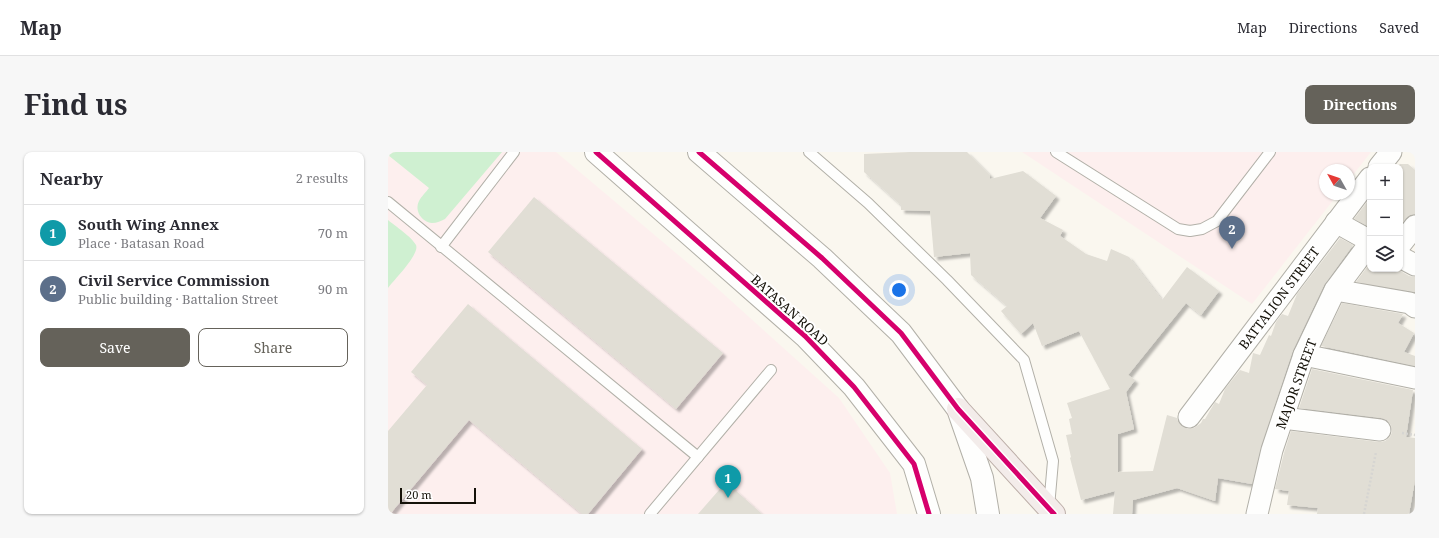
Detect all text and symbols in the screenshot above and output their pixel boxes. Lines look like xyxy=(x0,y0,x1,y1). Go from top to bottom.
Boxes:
text: Map xyxy=(20,15,62,41)
text: Map xyxy=(1237,18,1267,37)
text: Directions xyxy=(1289,18,1357,37)
text: Saved xyxy=(1379,18,1419,37)
text: Find us xyxy=(24,85,128,123)
button: Directions xyxy=(1305,85,1415,124)
north arrow xyxy=(1319,164,1355,200)
map controls xyxy=(1367,164,1403,272)
button: + xyxy=(1367,164,1403,200)
text: Nearby xyxy=(40,167,103,190)
text: 2 results xyxy=(296,169,348,187)
button: − xyxy=(1367,200,1403,236)
text: South Wing Annex xyxy=(78,214,219,234)
pin: 2 xyxy=(1219,216,1245,249)
text: 1 xyxy=(49,224,57,242)
text: 70 m xyxy=(318,224,348,242)
text: Place · Batasan Road xyxy=(78,234,205,252)
button: layers xyxy=(1367,236,1403,272)
street label: BATTALION STREET xyxy=(1234,243,1324,353)
text: Civil Service Commission xyxy=(78,270,270,290)
street label: BATASAN ROAD xyxy=(747,270,833,350)
text: 2 xyxy=(49,280,57,298)
text: 90 m xyxy=(318,280,348,298)
your location xyxy=(889,280,909,300)
text: Public building · Battalion Street xyxy=(78,290,278,308)
button: Save xyxy=(40,328,190,367)
button: Share xyxy=(198,328,348,367)
street label: MAJOR STREET xyxy=(1271,336,1321,432)
pin: 1 xyxy=(715,465,741,498)
scale bar xyxy=(400,486,476,505)
text: 20 m xyxy=(406,487,432,502)

